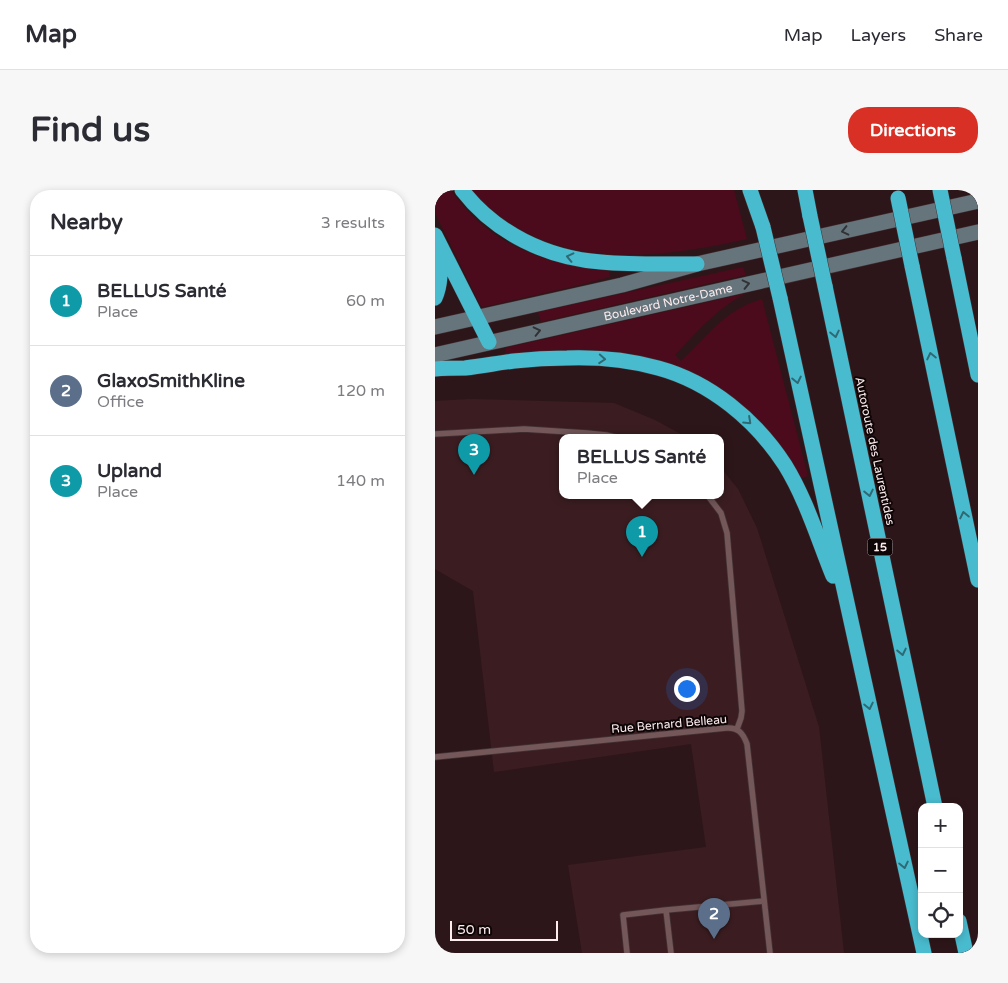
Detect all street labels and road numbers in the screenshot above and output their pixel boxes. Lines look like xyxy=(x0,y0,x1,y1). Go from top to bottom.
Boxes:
street label: Boulevard Notre-Dame xyxy=(602,281,734,324)
street label: Autoroute des Laurentides xyxy=(852,375,898,527)
road number: 15 xyxy=(867,538,893,556)
street label: Rue Bernard Belleau xyxy=(610,712,728,736)

